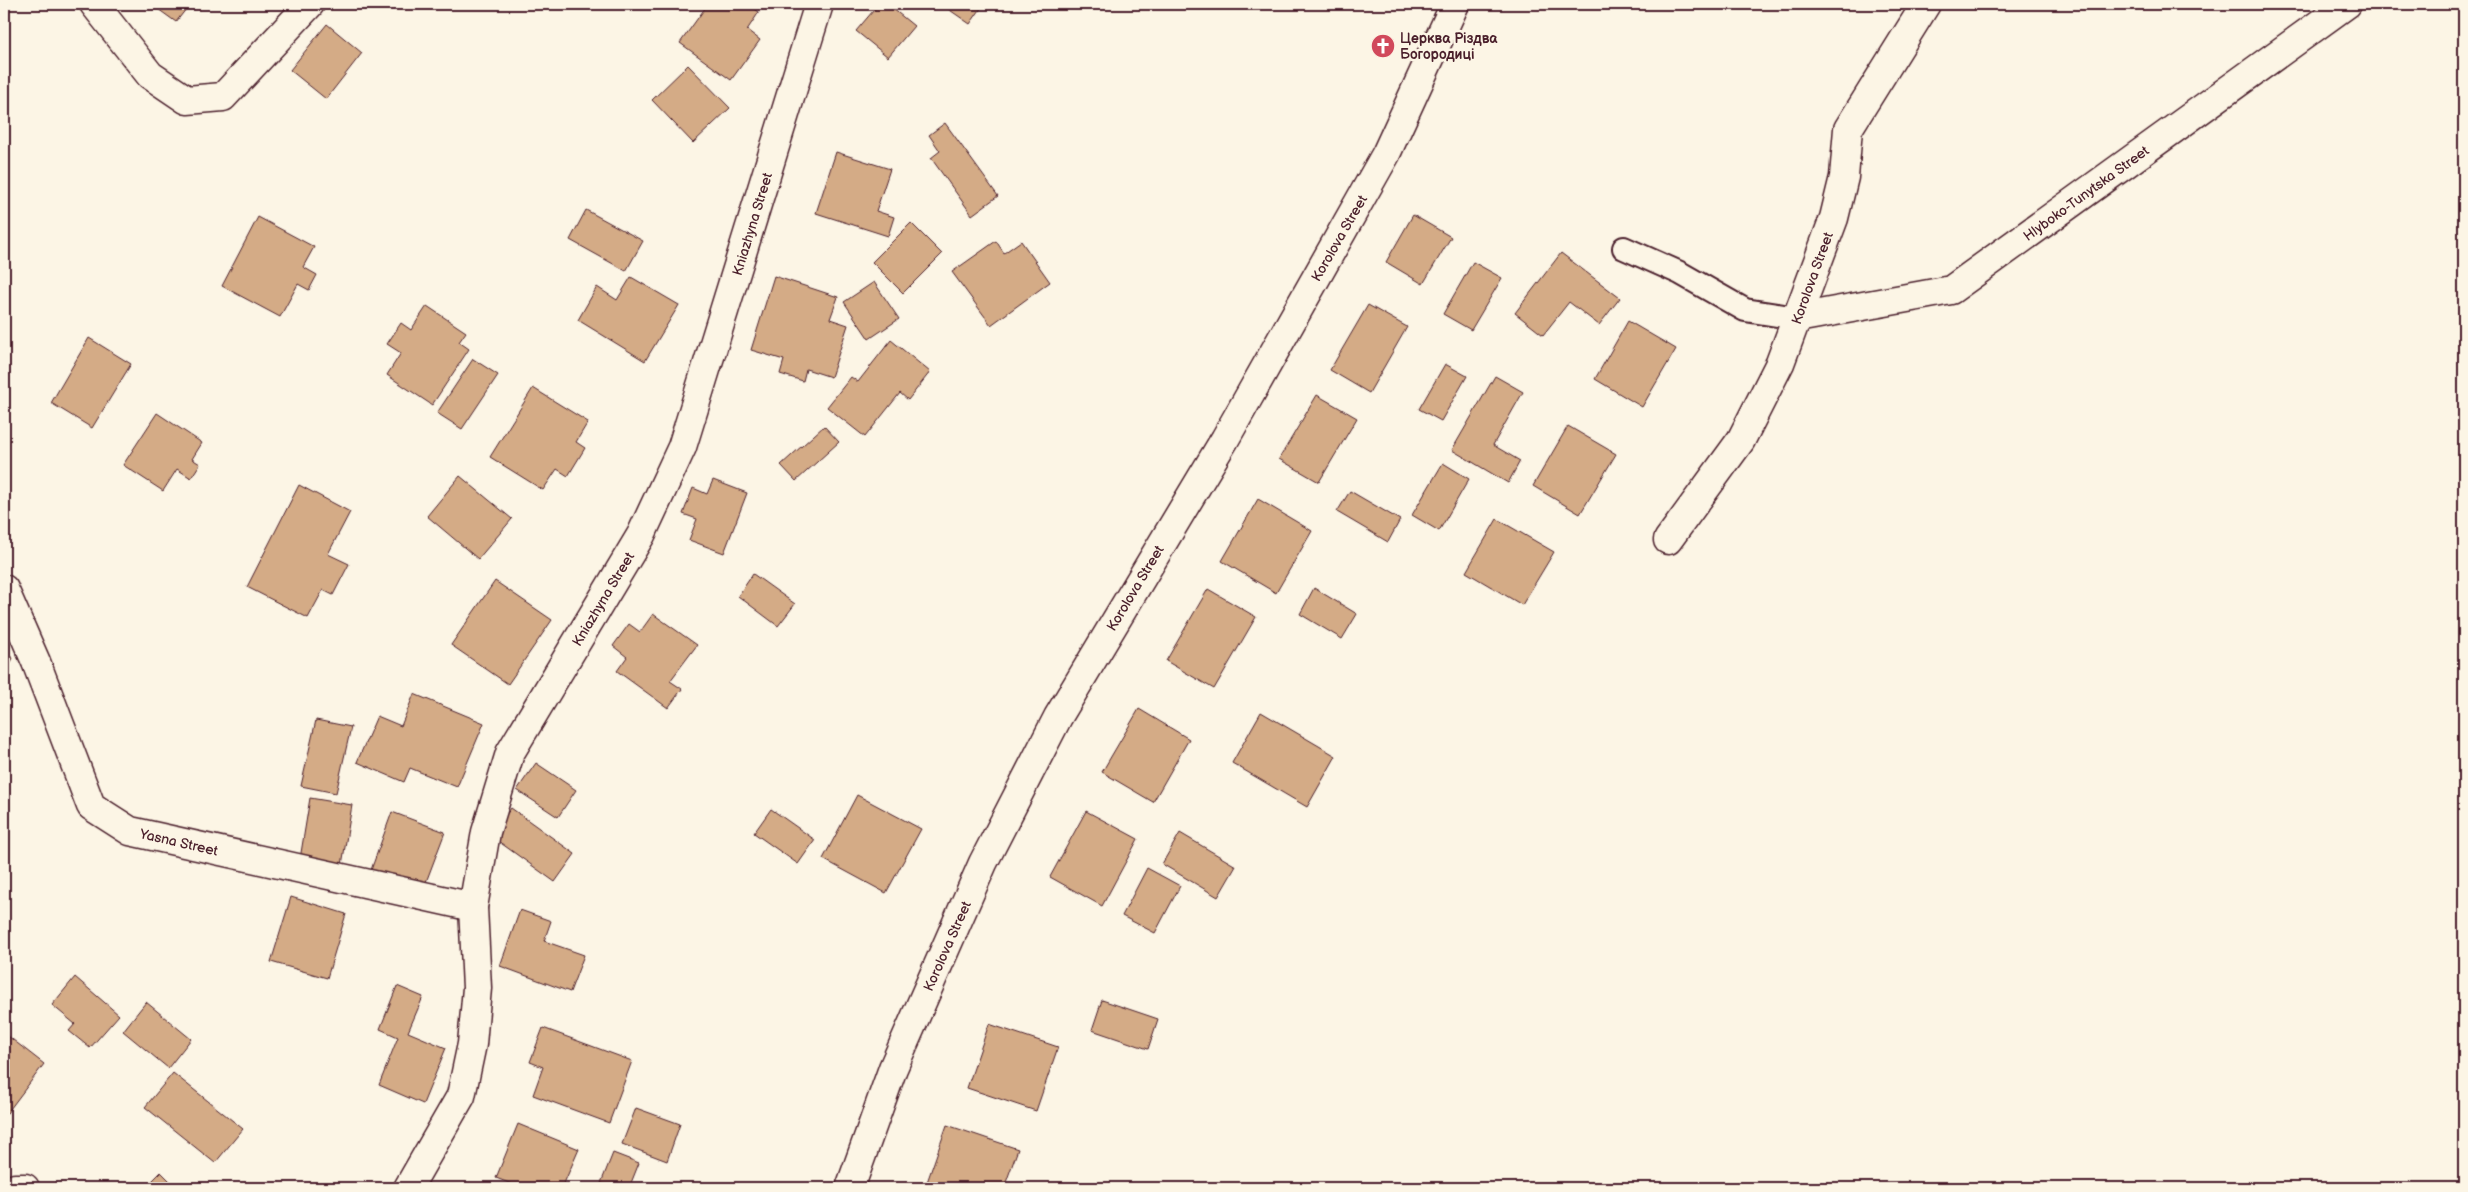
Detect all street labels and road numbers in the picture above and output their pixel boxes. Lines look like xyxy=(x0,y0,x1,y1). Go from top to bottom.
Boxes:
street label: Hlyboko-Tunytska Street xyxy=(2020,142,2153,245)
street label: Kniazhyna Street xyxy=(729,170,776,278)
street label: Korolova Street xyxy=(1308,191,1371,284)
street label: Korolova Street xyxy=(1788,229,1837,327)
street label: Korolova Street xyxy=(1103,542,1168,634)
street label: Kniazhyna Street xyxy=(569,549,639,649)
street label: Yasna Street xyxy=(137,825,220,860)
street label: Korolova Street xyxy=(920,898,975,994)

